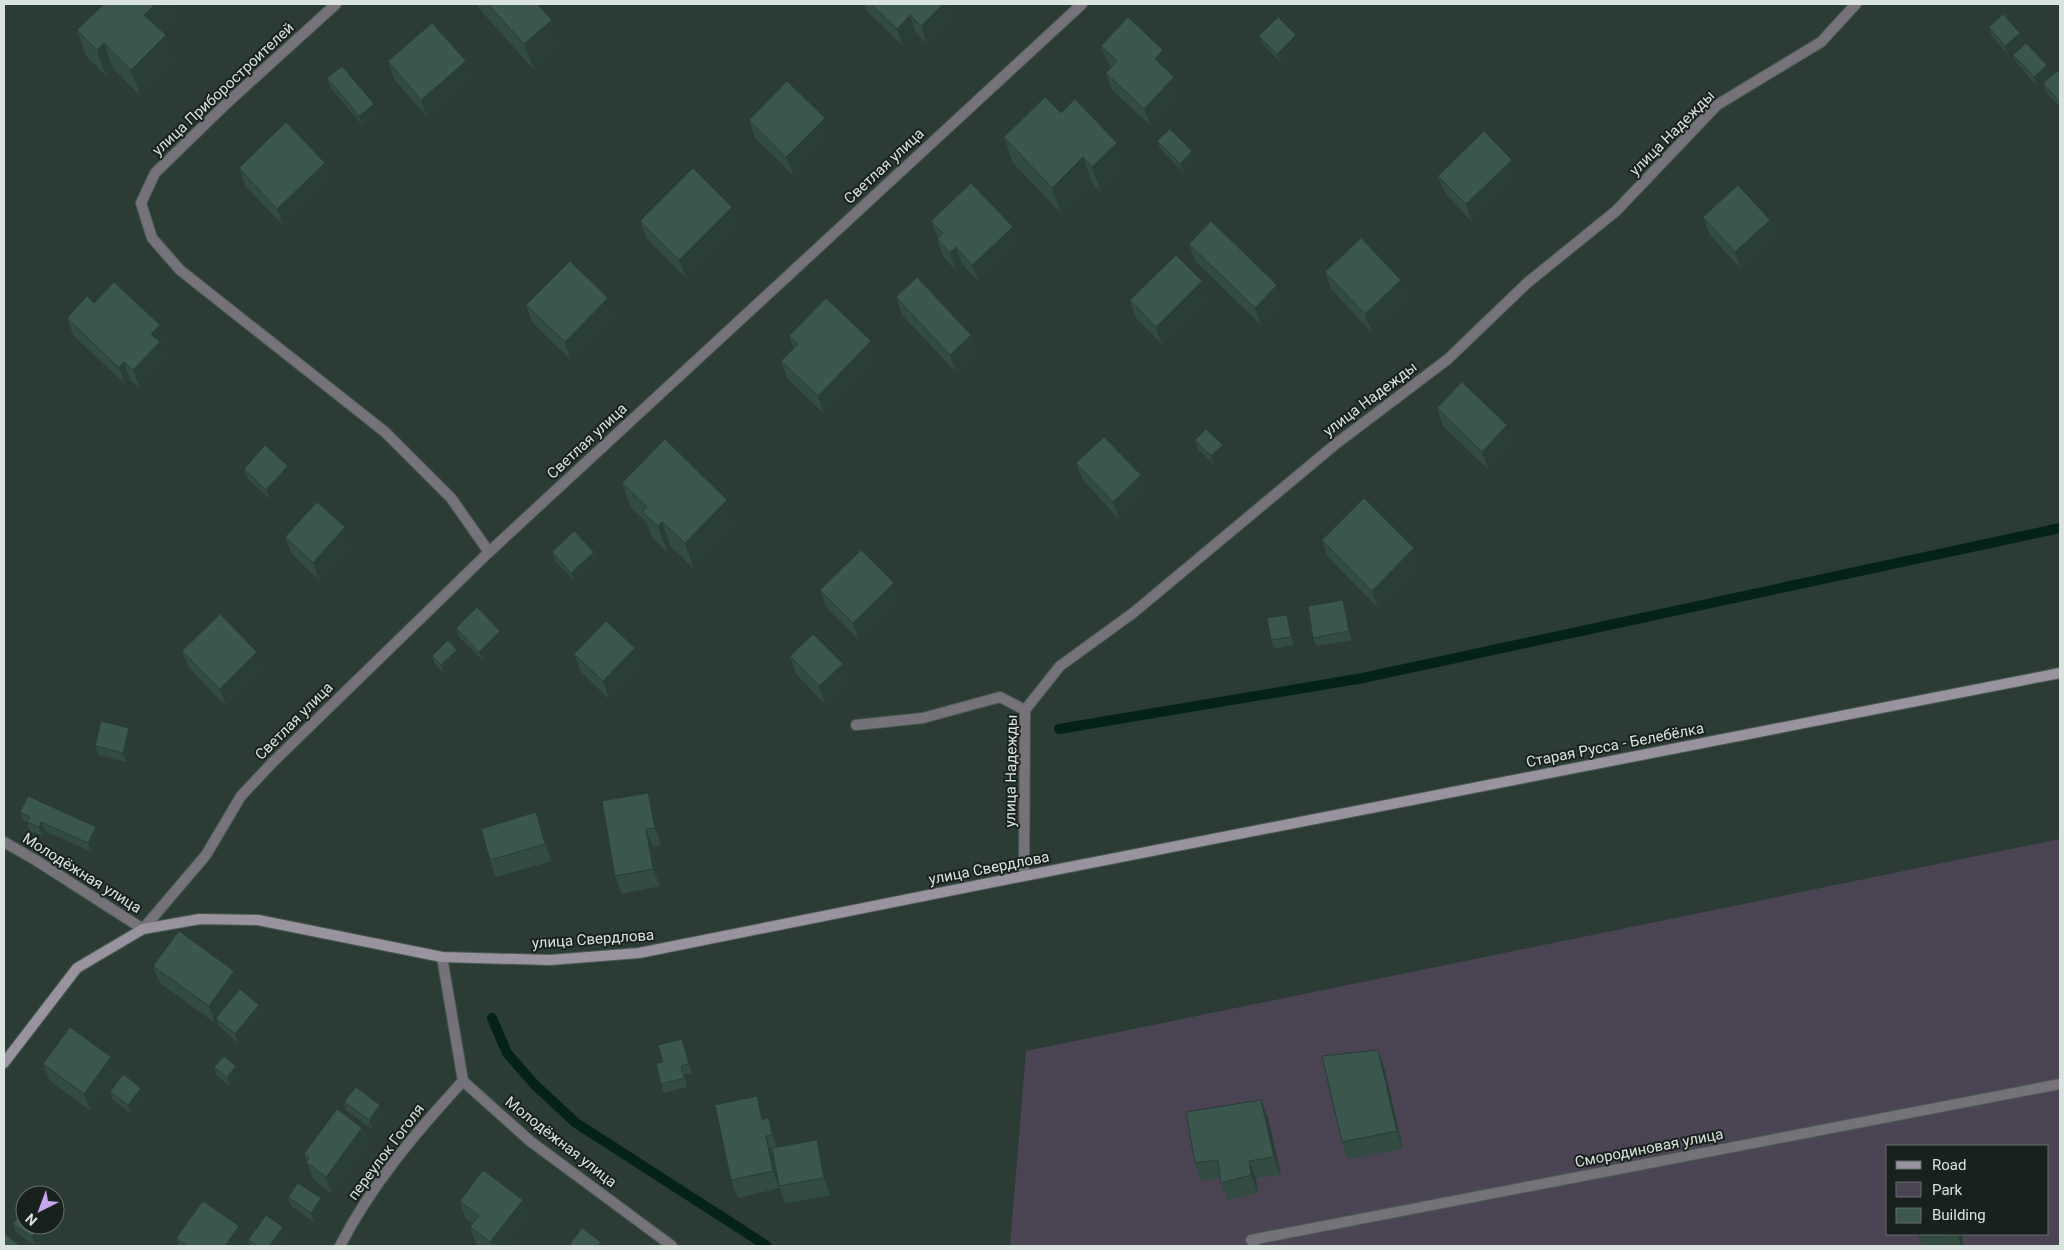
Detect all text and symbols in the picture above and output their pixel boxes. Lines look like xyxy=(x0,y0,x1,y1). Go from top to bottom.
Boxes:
street label: улица Приборостроителей xyxy=(148,19,298,159)
street label: улица Надежды xyxy=(1626,87,1718,179)
street label: Светлая улица xyxy=(840,124,928,208)
street label: улица Надежды xyxy=(1319,358,1421,440)
street label: Светлая улица xyxy=(543,399,631,483)
street label: Светлая улица xyxy=(251,678,337,764)
street label: улица Надежды xyxy=(1001,714,1021,828)
street label: Старая Русса - Белебёлка xyxy=(1525,719,1705,771)
street label: Молодёжная улица xyxy=(19,829,145,917)
street label: улица Свердлова xyxy=(927,847,1051,889)
street label: улица Свердлова xyxy=(531,926,655,952)
street label: Молодёжная улица xyxy=(502,1093,620,1191)
street label: переулок Гоголя xyxy=(344,1100,428,1204)
street label: Смородиновая улица xyxy=(1573,1125,1725,1171)
legend xyxy=(1886,1145,2049,1235)
text: Road xyxy=(1932,1156,1966,1174)
text: Park xyxy=(1932,1181,1963,1199)
north arrow xyxy=(15,1185,65,1235)
text: Building xyxy=(1932,1206,1986,1224)
text: N xyxy=(22,1210,40,1229)

